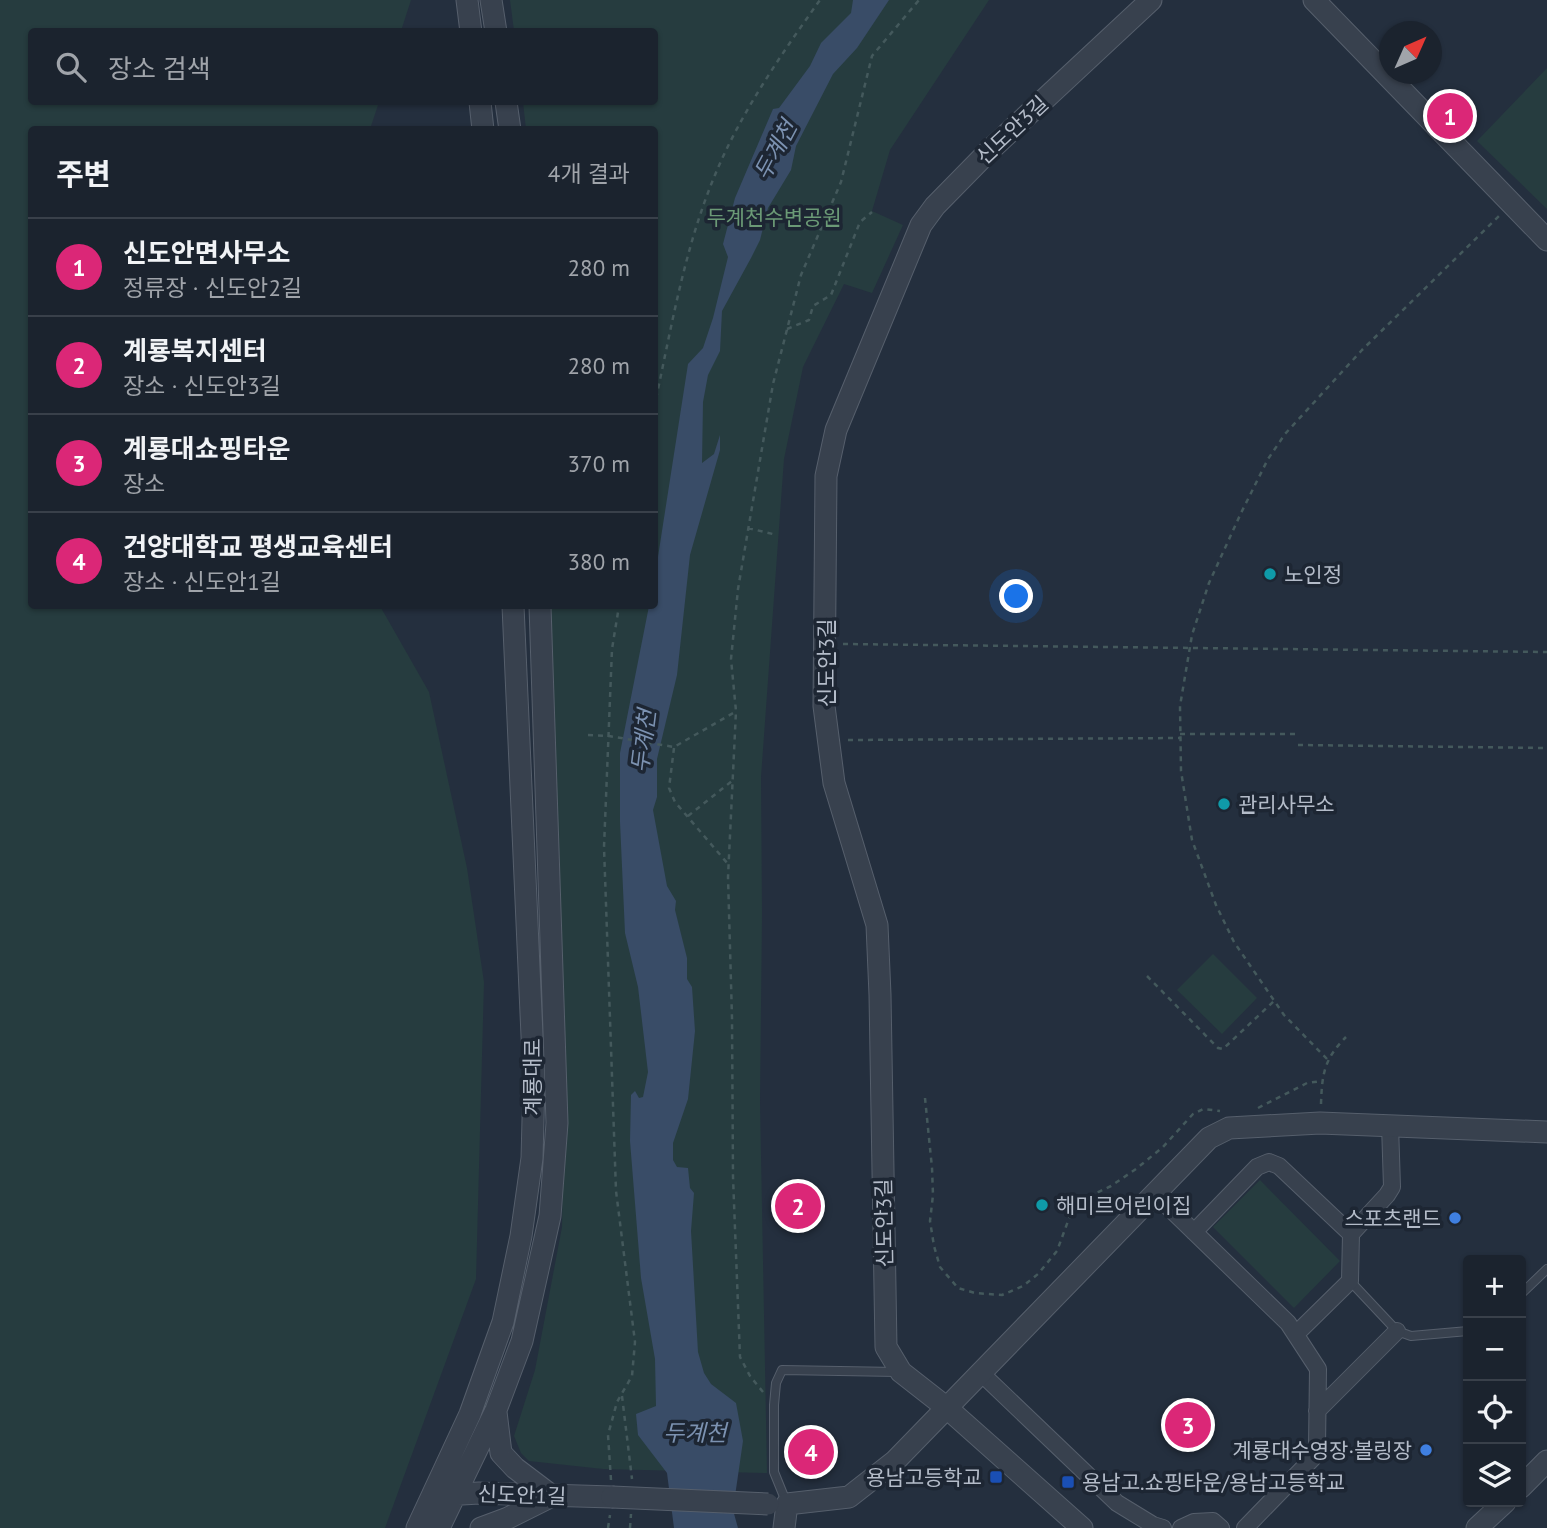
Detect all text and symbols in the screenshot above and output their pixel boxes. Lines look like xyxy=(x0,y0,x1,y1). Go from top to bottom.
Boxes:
north arrow xyxy=(1379,21,1442,84)
search box xyxy=(28,28,658,105)
icon: search xyxy=(52,48,90,86)
text: 장소 검색 xyxy=(108,52,211,85)
street label: 신도안3길 xyxy=(970,90,1054,170)
pin: 1 xyxy=(1427,90,1473,142)
water label: 두계천 xyxy=(747,113,804,185)
text: 주변 xyxy=(56,154,111,193)
text: 4개 결과 xyxy=(548,159,630,188)
park label: 두계천수변공원 xyxy=(706,204,842,231)
text: 신도안면사무소 xyxy=(123,236,290,269)
text: 1 xyxy=(72,253,86,282)
text: 280 m xyxy=(568,253,630,282)
text: 정류장 · 신도안2길 xyxy=(123,273,302,302)
text: 계룡복지센터 xyxy=(123,334,267,367)
text: 2 xyxy=(72,351,86,380)
text: 280 m xyxy=(568,351,630,380)
text: 장소 · 신도안3길 xyxy=(123,371,281,400)
text: 계룡대쇼핑타운 xyxy=(123,432,290,465)
text: 3 xyxy=(72,449,86,478)
text: 370 m xyxy=(568,449,630,478)
text: 장소 xyxy=(123,469,165,498)
text: 건양대학교 평생교육센터 xyxy=(123,530,393,563)
text: 4 xyxy=(72,547,86,576)
text: 380 m xyxy=(568,547,630,576)
place label: 노인정 xyxy=(1284,561,1342,588)
marker: 노인정 xyxy=(1262,566,1278,582)
text: 장소 · 신도안1길 xyxy=(123,567,281,596)
your location xyxy=(999,579,1033,613)
street label: 신도안3길 xyxy=(813,619,840,707)
water label: 두계천 xyxy=(625,705,662,774)
place label: 관리사무소 xyxy=(1238,791,1335,818)
marker: 관리사무소 xyxy=(1216,796,1232,812)
street label: 계룡대로 xyxy=(519,1038,546,1116)
street label: 신도안3길 xyxy=(870,1178,898,1268)
pin: 2 xyxy=(775,1180,821,1232)
place label: 해미르어린이집 xyxy=(1056,1192,1191,1219)
marker: 해미르어린이집 xyxy=(1034,1197,1050,1213)
place label: 스포츠랜드 xyxy=(1344,1205,1441,1232)
marker: 스포츠랜드 xyxy=(1447,1210,1463,1226)
map controls xyxy=(1463,1255,1526,1507)
button: + xyxy=(1463,1255,1526,1318)
button: − xyxy=(1463,1318,1526,1381)
button: locate xyxy=(1463,1381,1526,1444)
pin: 3 xyxy=(1165,1399,1211,1451)
water label: 두계천 xyxy=(663,1418,730,1447)
pin: 4 xyxy=(788,1426,834,1478)
place label: 계룡대수영장·볼링장 xyxy=(1233,1437,1412,1464)
marker: 계룡대수영장·볼링장 xyxy=(1418,1442,1434,1458)
button: layers xyxy=(1463,1444,1526,1507)
place label: 용남고등학교 xyxy=(866,1464,982,1491)
marker: 용남고등학교 xyxy=(988,1469,1004,1485)
place label: 용남고.쇼핑타운/용남고등학교 xyxy=(1082,1469,1345,1496)
marker: 용남고.쇼핑타운/용남고등학교 xyxy=(1060,1474,1076,1490)
street label: 신도안1길 xyxy=(477,1480,567,1510)

